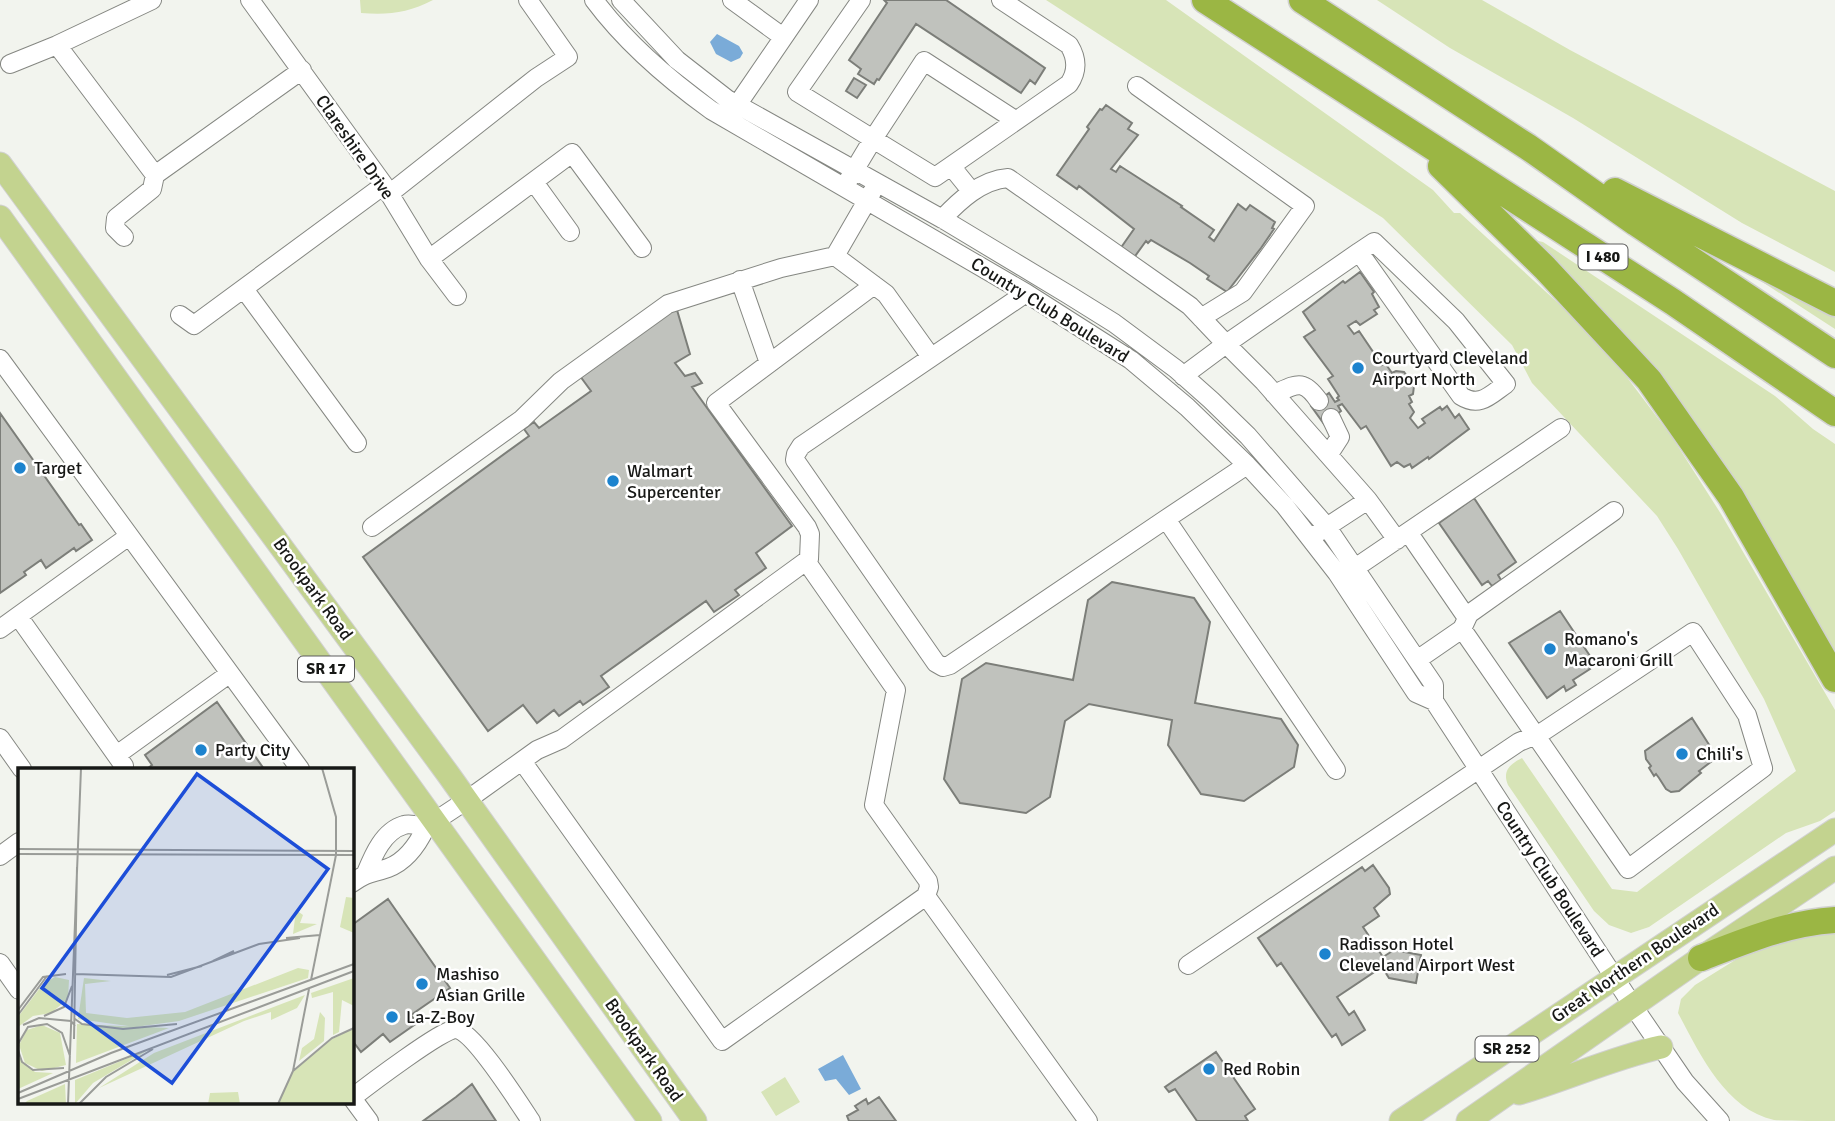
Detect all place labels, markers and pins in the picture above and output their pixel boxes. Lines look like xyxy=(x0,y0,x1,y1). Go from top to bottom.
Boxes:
place label: Courtyard Cleveland Airport North xyxy=(1372,347,1528,390)
marker: Courtyard Cleveland Airport North xyxy=(1350,360,1366,376)
place label: Target xyxy=(34,457,82,479)
marker: Target xyxy=(12,460,28,476)
place label: Walmart Supercenter xyxy=(627,460,721,503)
marker: Walmart Supercenter xyxy=(605,473,621,489)
place label: Romano's Macaroni Grill xyxy=(1564,628,1673,671)
marker: Romano's Macaroni Grill xyxy=(1542,641,1558,657)
place label: Party City xyxy=(215,739,291,761)
marker: Party City xyxy=(193,742,209,758)
place label: Chili's xyxy=(1696,743,1743,765)
marker: Chili's xyxy=(1674,746,1690,762)
place label: Radisson Hotel Cleveland Airport West xyxy=(1339,933,1515,976)
marker: Radisson Hotel Cleveland Airport West xyxy=(1317,946,1333,962)
place label: Mashiso Asian Grille xyxy=(436,963,525,1006)
marker: Mashiso Asian Grille xyxy=(414,976,430,992)
place label: La-Z-Boy xyxy=(406,1006,475,1028)
marker: La-Z-Boy xyxy=(384,1009,400,1025)
place label: Red Robin xyxy=(1223,1058,1300,1080)
marker: Red Robin xyxy=(1201,1061,1217,1077)

